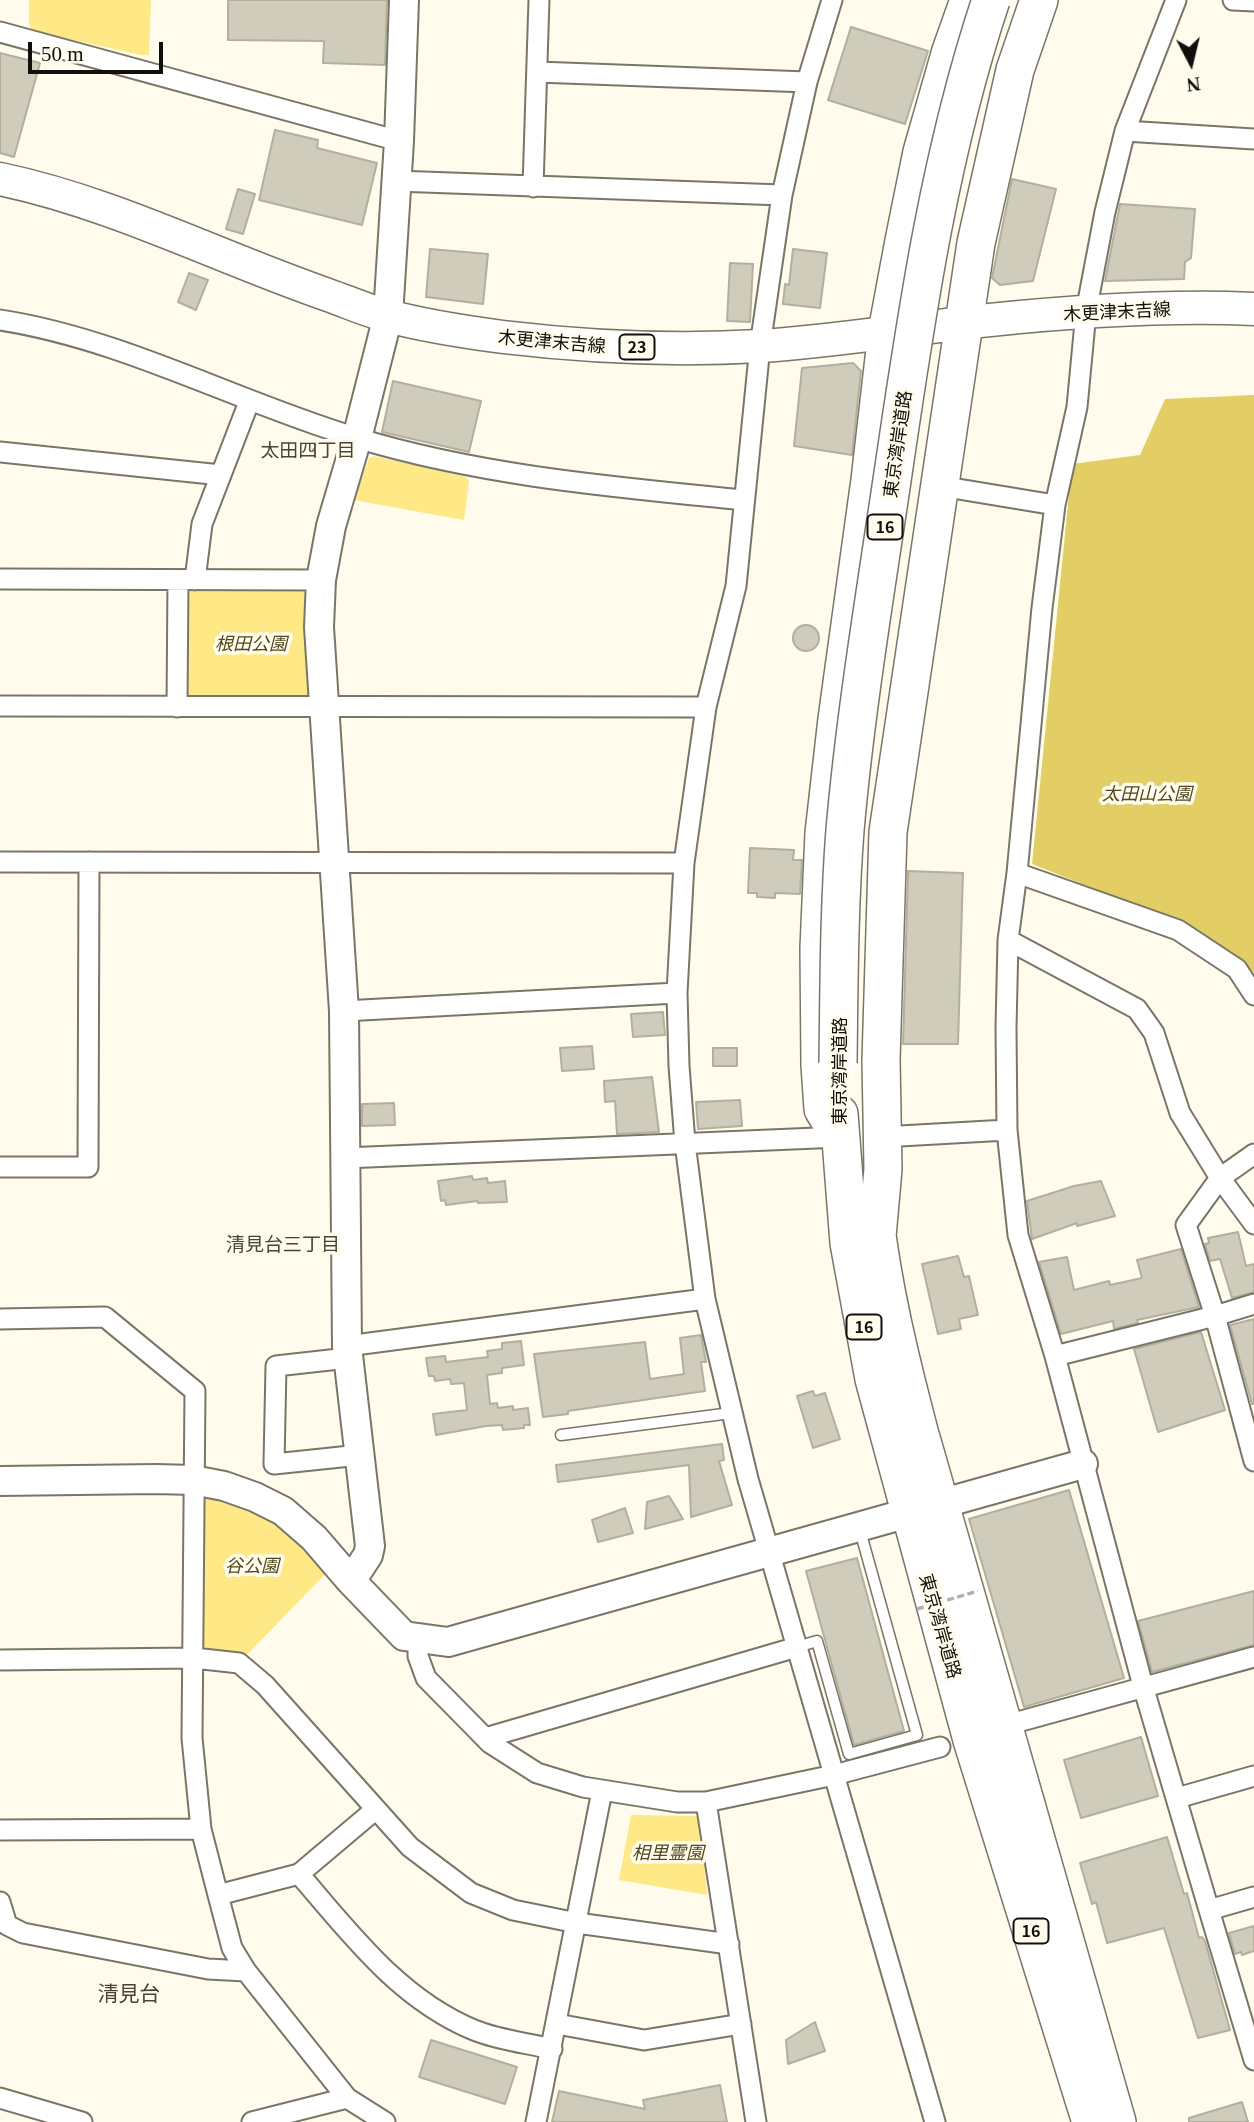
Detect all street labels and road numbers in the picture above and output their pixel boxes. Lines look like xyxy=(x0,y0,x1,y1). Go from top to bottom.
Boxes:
street label: 木更津末吉線 xyxy=(1063,297,1171,325)
street label: 木更津末吉線 xyxy=(497,326,607,356)
road number: 23 xyxy=(620,334,654,360)
street label: 東京湾岸道路 xyxy=(879,389,915,499)
road number: 16 xyxy=(868,514,903,540)
street label: 東京湾岸道路 xyxy=(828,1017,850,1125)
road number: 16 xyxy=(846,1315,882,1340)
street label: 東京湾岸道路 xyxy=(916,1571,966,1681)
road number: 16 xyxy=(1014,1918,1048,1943)

